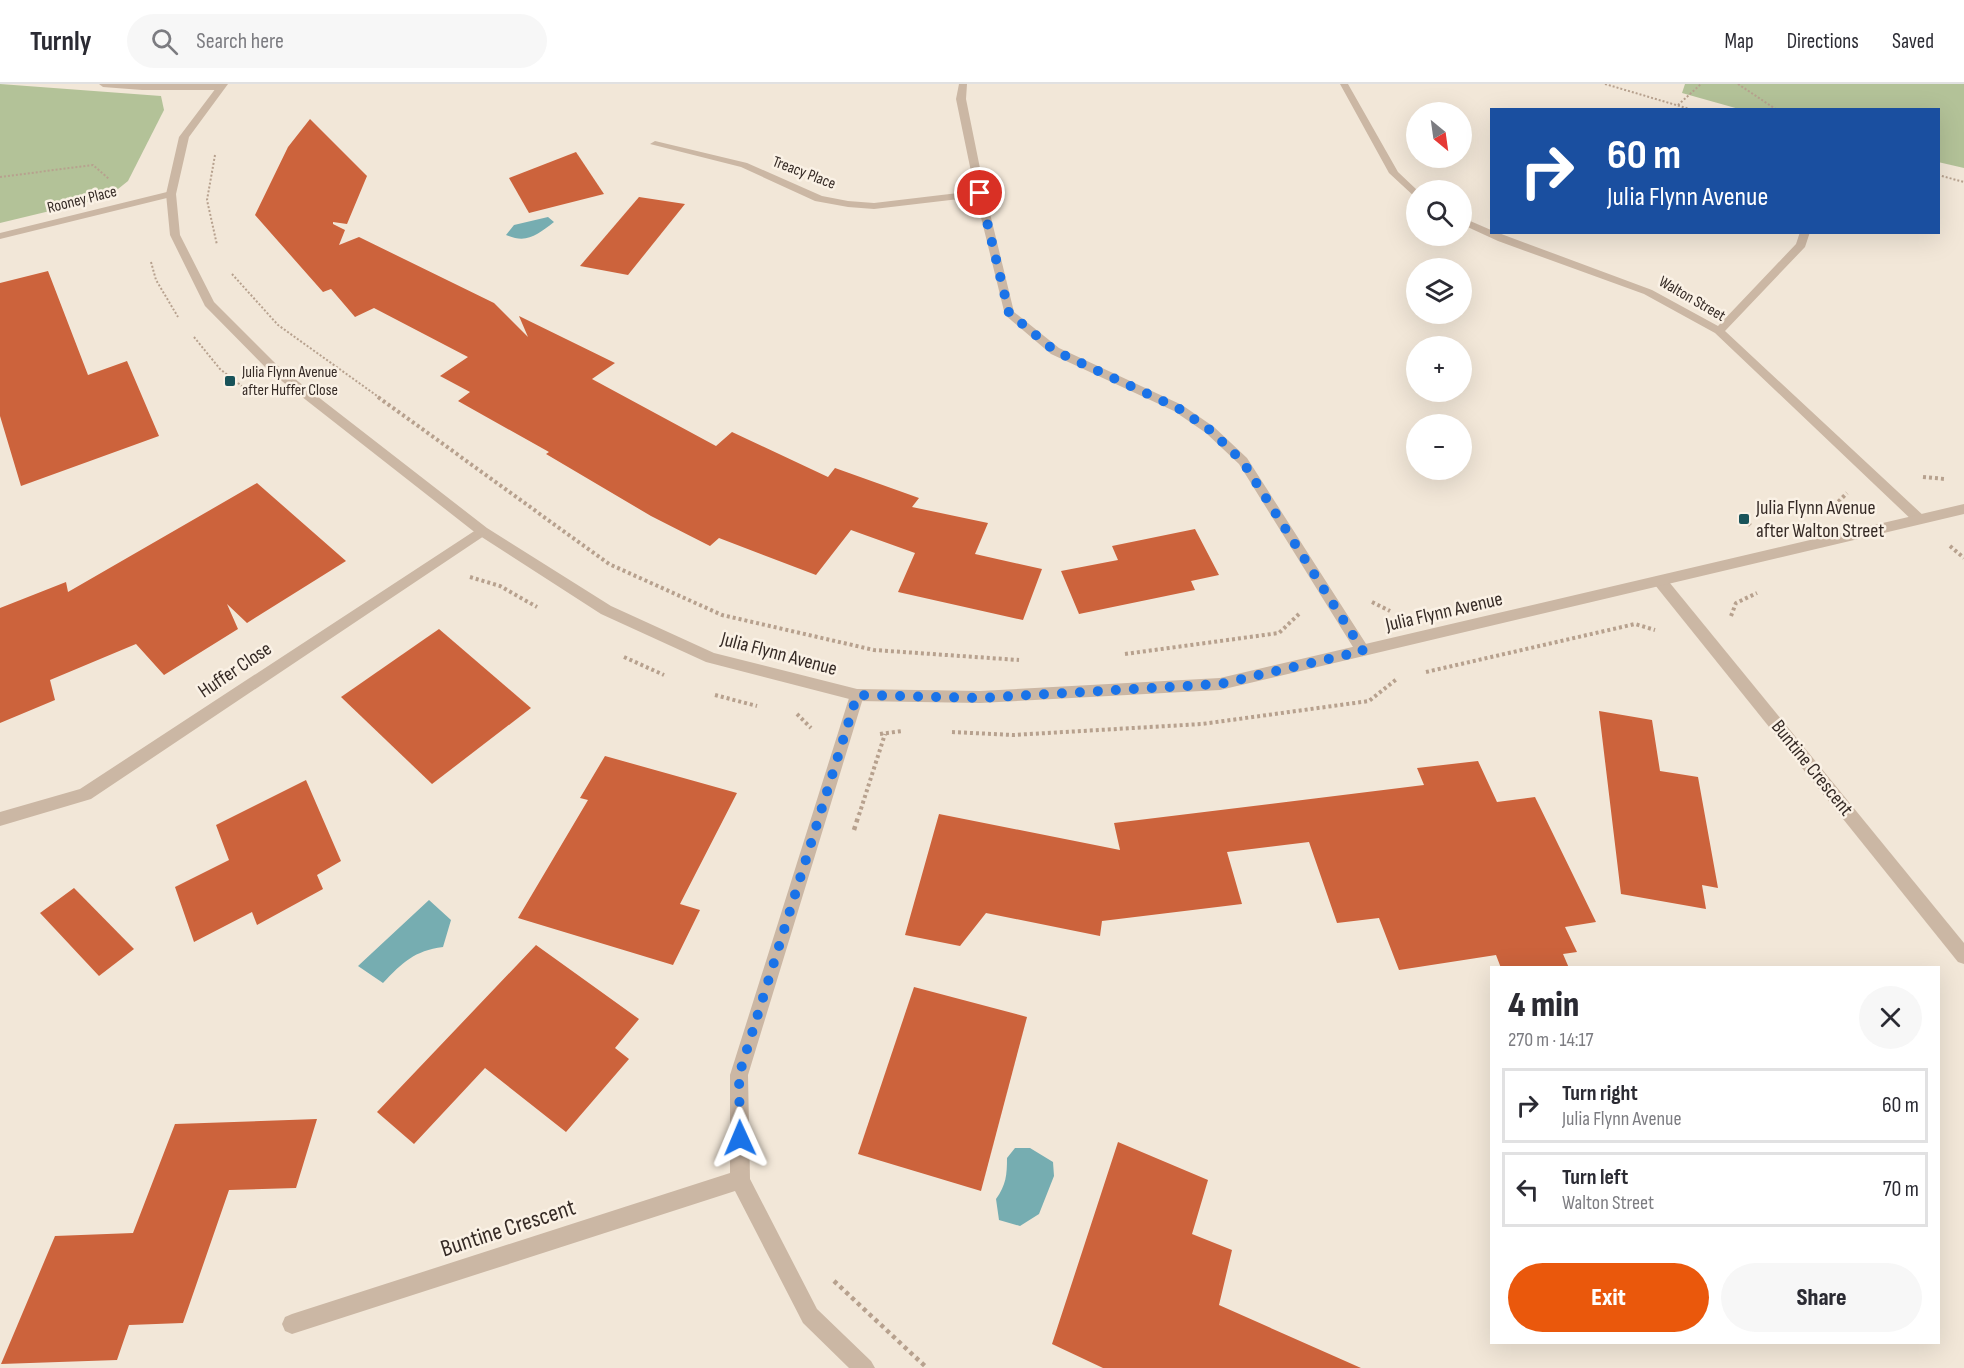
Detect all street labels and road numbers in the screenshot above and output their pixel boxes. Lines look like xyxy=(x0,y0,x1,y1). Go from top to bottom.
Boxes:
street label: Treacy Place xyxy=(770,152,838,194)
street label: Rooney Place xyxy=(45,182,119,218)
street label: Walton Street xyxy=(1655,272,1729,326)
street label: Julia Flynn Avenue xyxy=(1382,587,1505,637)
street label: Julia Flynn Avenue xyxy=(717,627,840,681)
street label: Huffer Close xyxy=(194,637,276,703)
street label: Buntine Crescent xyxy=(1766,715,1858,821)
street label: Buntine Crescent xyxy=(437,1193,579,1263)

